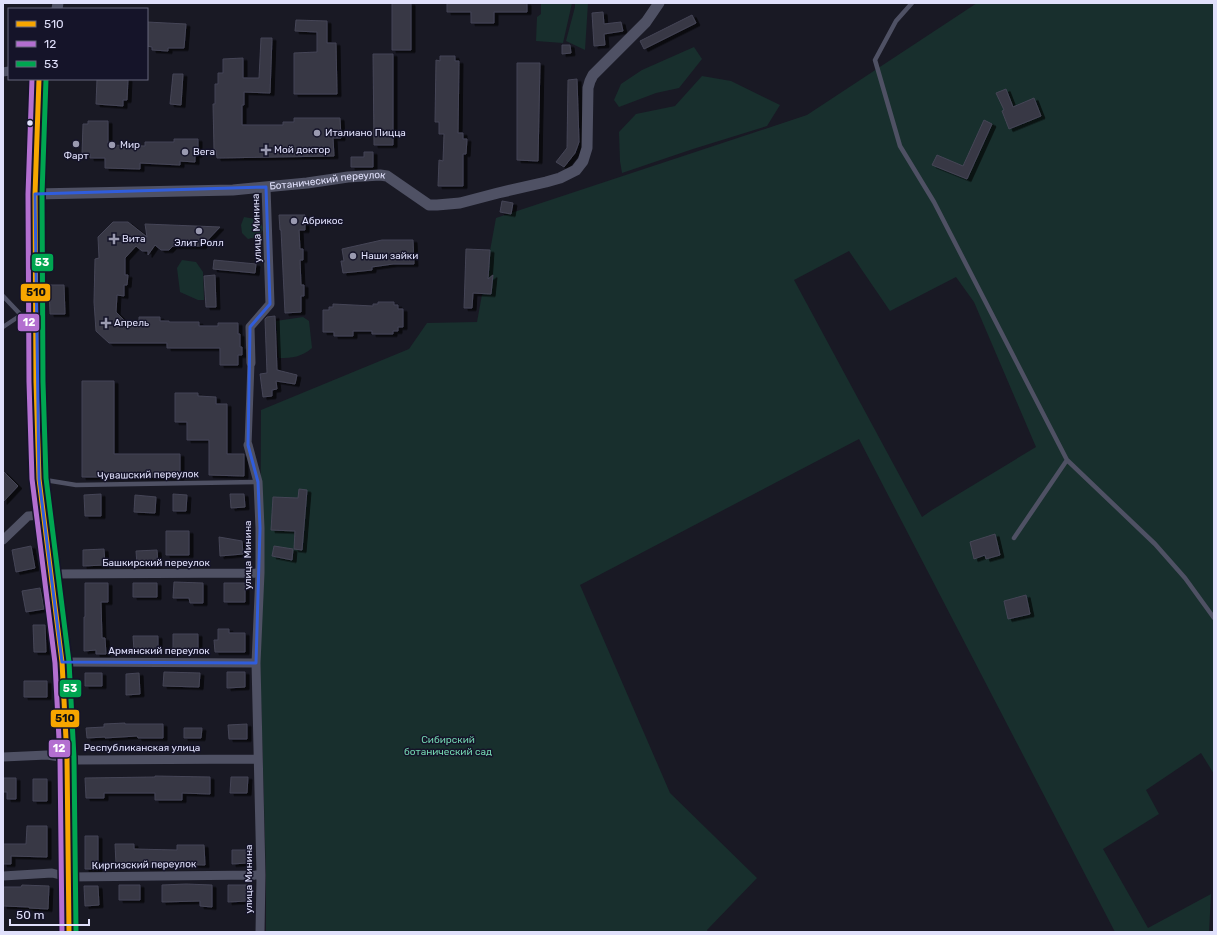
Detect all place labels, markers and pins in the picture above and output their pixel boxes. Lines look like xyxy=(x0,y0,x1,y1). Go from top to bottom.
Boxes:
unlabelled marker xyxy=(25,118,35,128)
place label: Италиано Пицца xyxy=(325,127,406,139)
marker: Италиано Пицца xyxy=(312,128,322,138)
marker: Фарт xyxy=(71,139,81,149)
place label: Мир xyxy=(120,139,140,151)
marker: Мир xyxy=(107,140,117,150)
place label: Мой доктор xyxy=(274,144,330,156)
marker: Мой доктор xyxy=(261,145,271,155)
place label: Вега xyxy=(193,146,215,158)
marker: Вега xyxy=(180,147,190,157)
place label: Фарт xyxy=(63,150,89,162)
place label: Абрикос xyxy=(302,215,343,227)
marker: Абрикос xyxy=(289,216,299,226)
marker: Элит Ролл xyxy=(194,226,204,236)
place label: Вита xyxy=(122,233,145,245)
marker: Вита xyxy=(109,234,119,244)
place label: Элит Ролл xyxy=(174,237,224,249)
place label: Наши зайки xyxy=(361,250,418,262)
marker: Наши зайки xyxy=(348,251,358,261)
place label: Апрель xyxy=(114,317,149,329)
marker: Апрель xyxy=(101,318,111,328)

